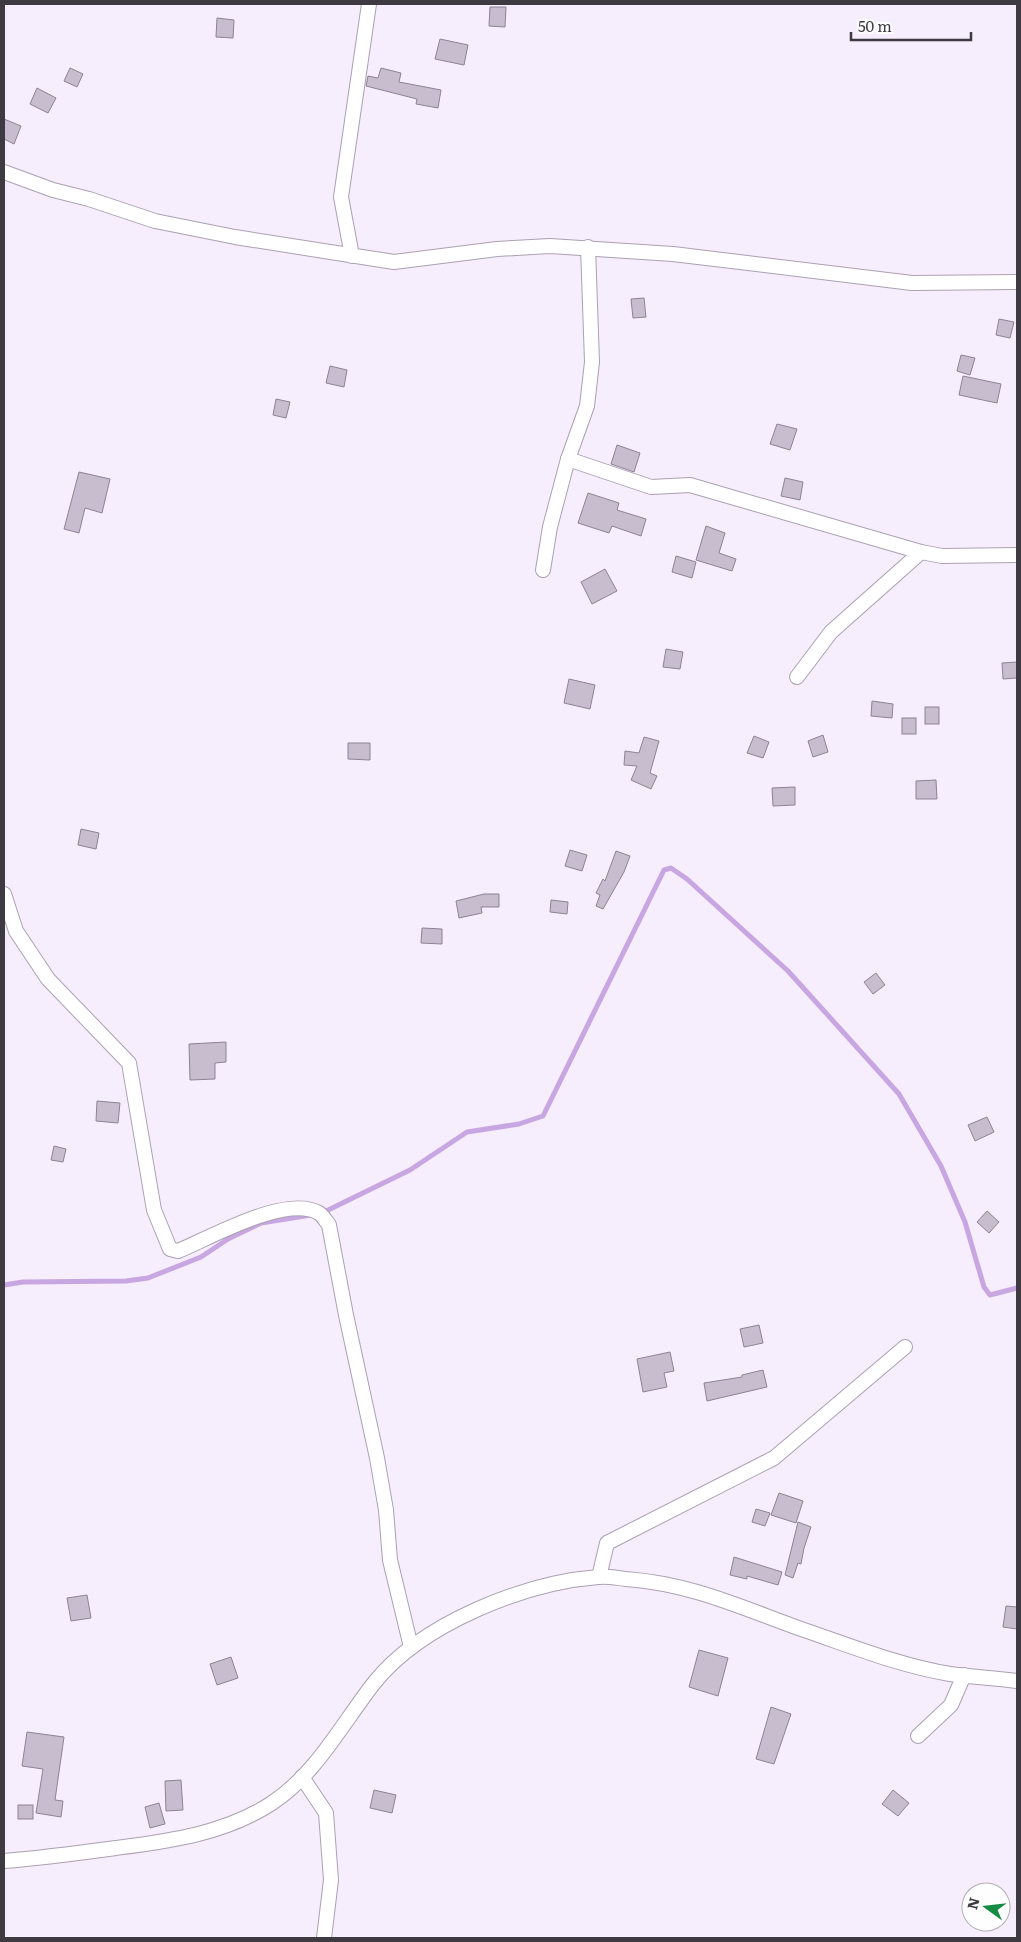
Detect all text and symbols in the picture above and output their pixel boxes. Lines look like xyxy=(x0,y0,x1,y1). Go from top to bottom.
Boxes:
scale bar xyxy=(851,10,971,42)
text: 50 m xyxy=(858,14,892,37)
north arrow xyxy=(961,1882,1011,1932)
text: N xyxy=(961,1895,984,1912)

